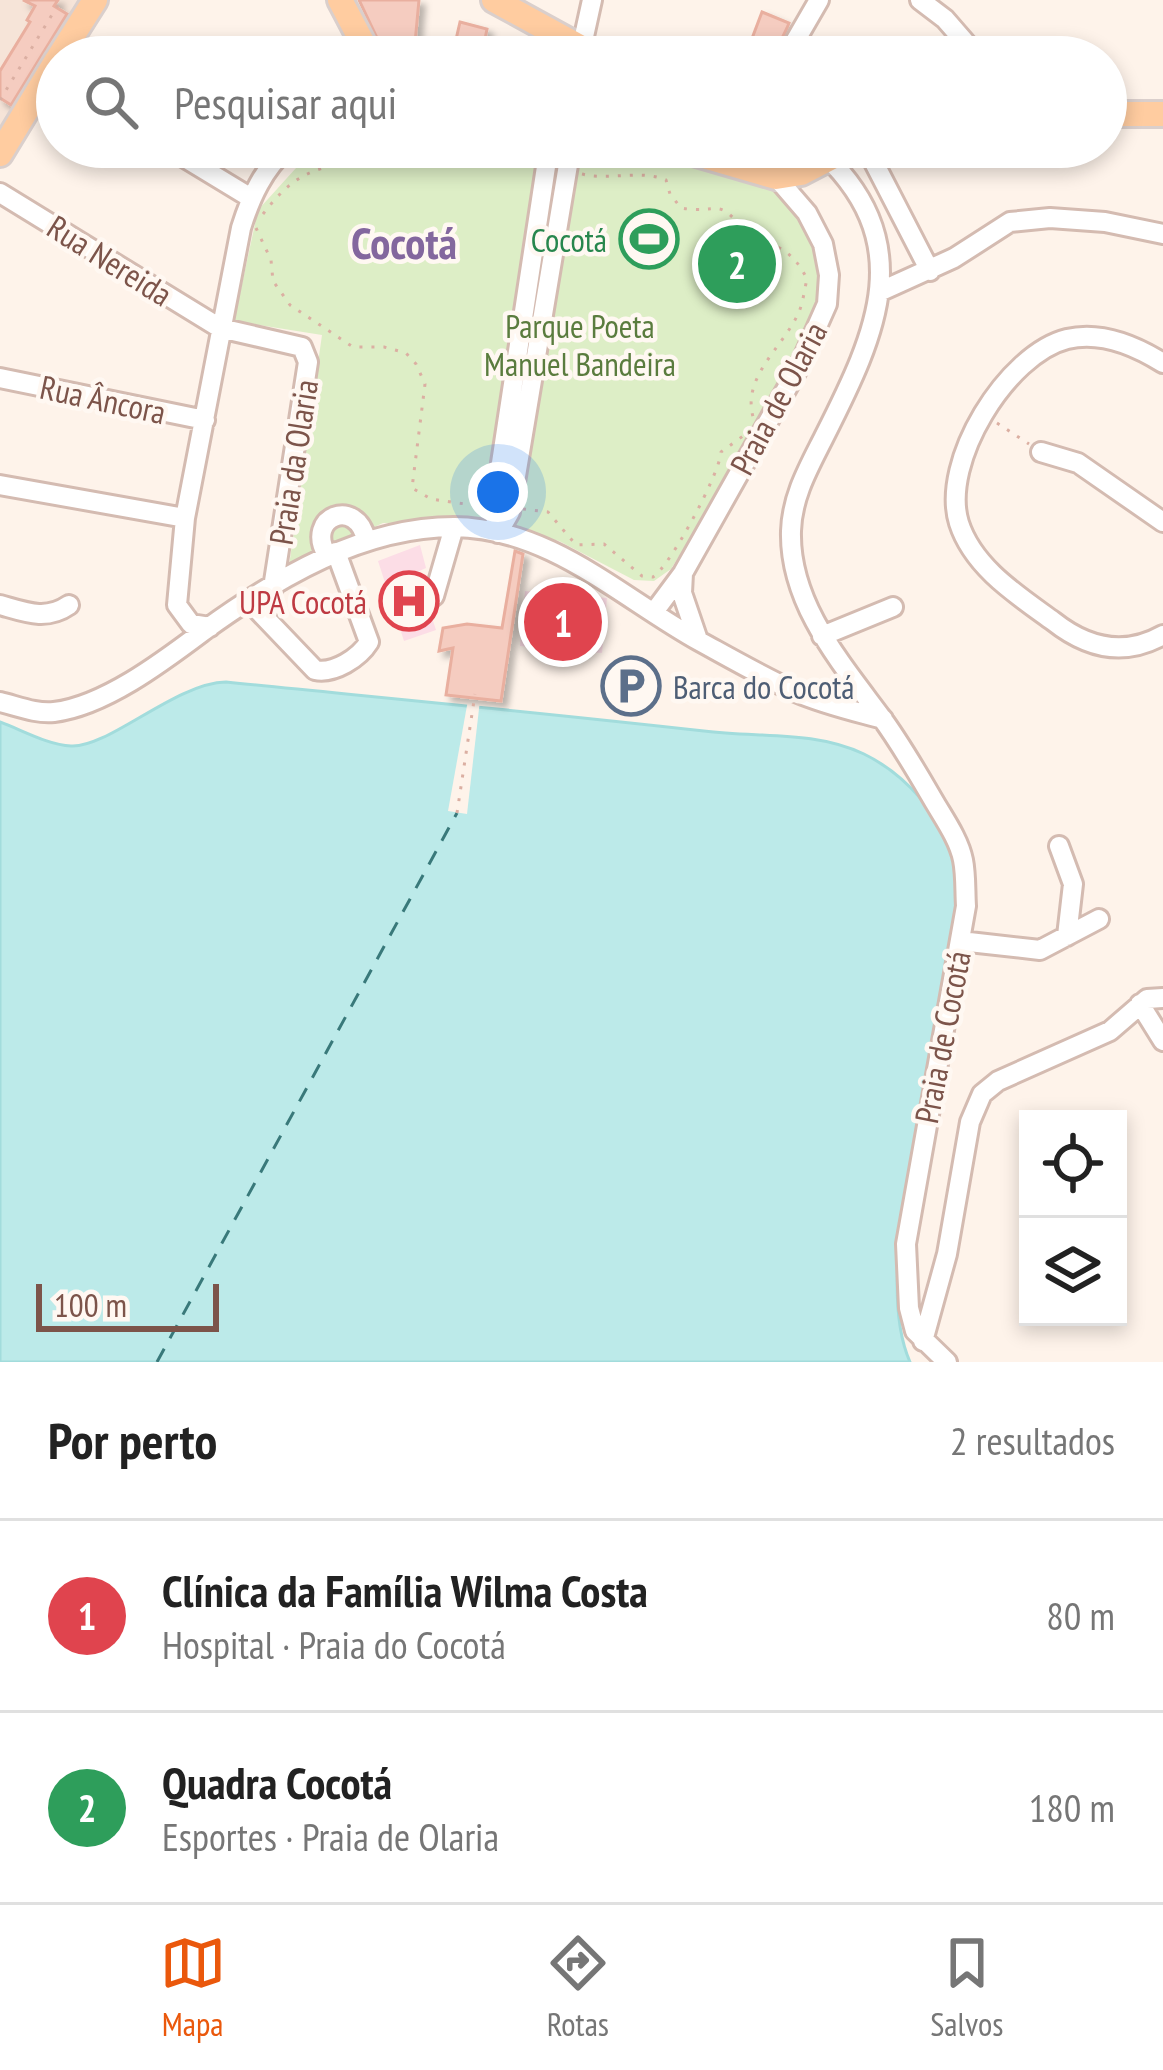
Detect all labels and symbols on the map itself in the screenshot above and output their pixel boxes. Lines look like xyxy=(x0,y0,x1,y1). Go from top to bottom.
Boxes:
street label: Rua Nereida xyxy=(40,205,180,315)
sports icon: Cocotá xyxy=(618,208,680,270)
district label: Cocotá xyxy=(351,213,457,271)
place label: Cocotá xyxy=(531,218,607,261)
pin: 2 xyxy=(698,219,776,309)
park label: Parque Poeta Manuel Bandeira xyxy=(484,304,676,385)
street label: Praia de Olaria xyxy=(720,314,836,482)
street label: Rua Âncora xyxy=(36,365,170,433)
street label: Praia da Olaria xyxy=(259,376,327,548)
your location xyxy=(468,462,528,522)
hospital icon: UPA Cocotá xyxy=(378,570,440,632)
pin: 1 xyxy=(524,577,602,667)
place label: UPA Cocotá xyxy=(239,580,367,623)
parking icon: Barca do Cocotá xyxy=(600,655,662,717)
place label: Barca do Cocotá xyxy=(673,665,854,708)
street label: Praia de Cocotá xyxy=(904,947,980,1127)
scale bar xyxy=(36,1278,219,1331)

